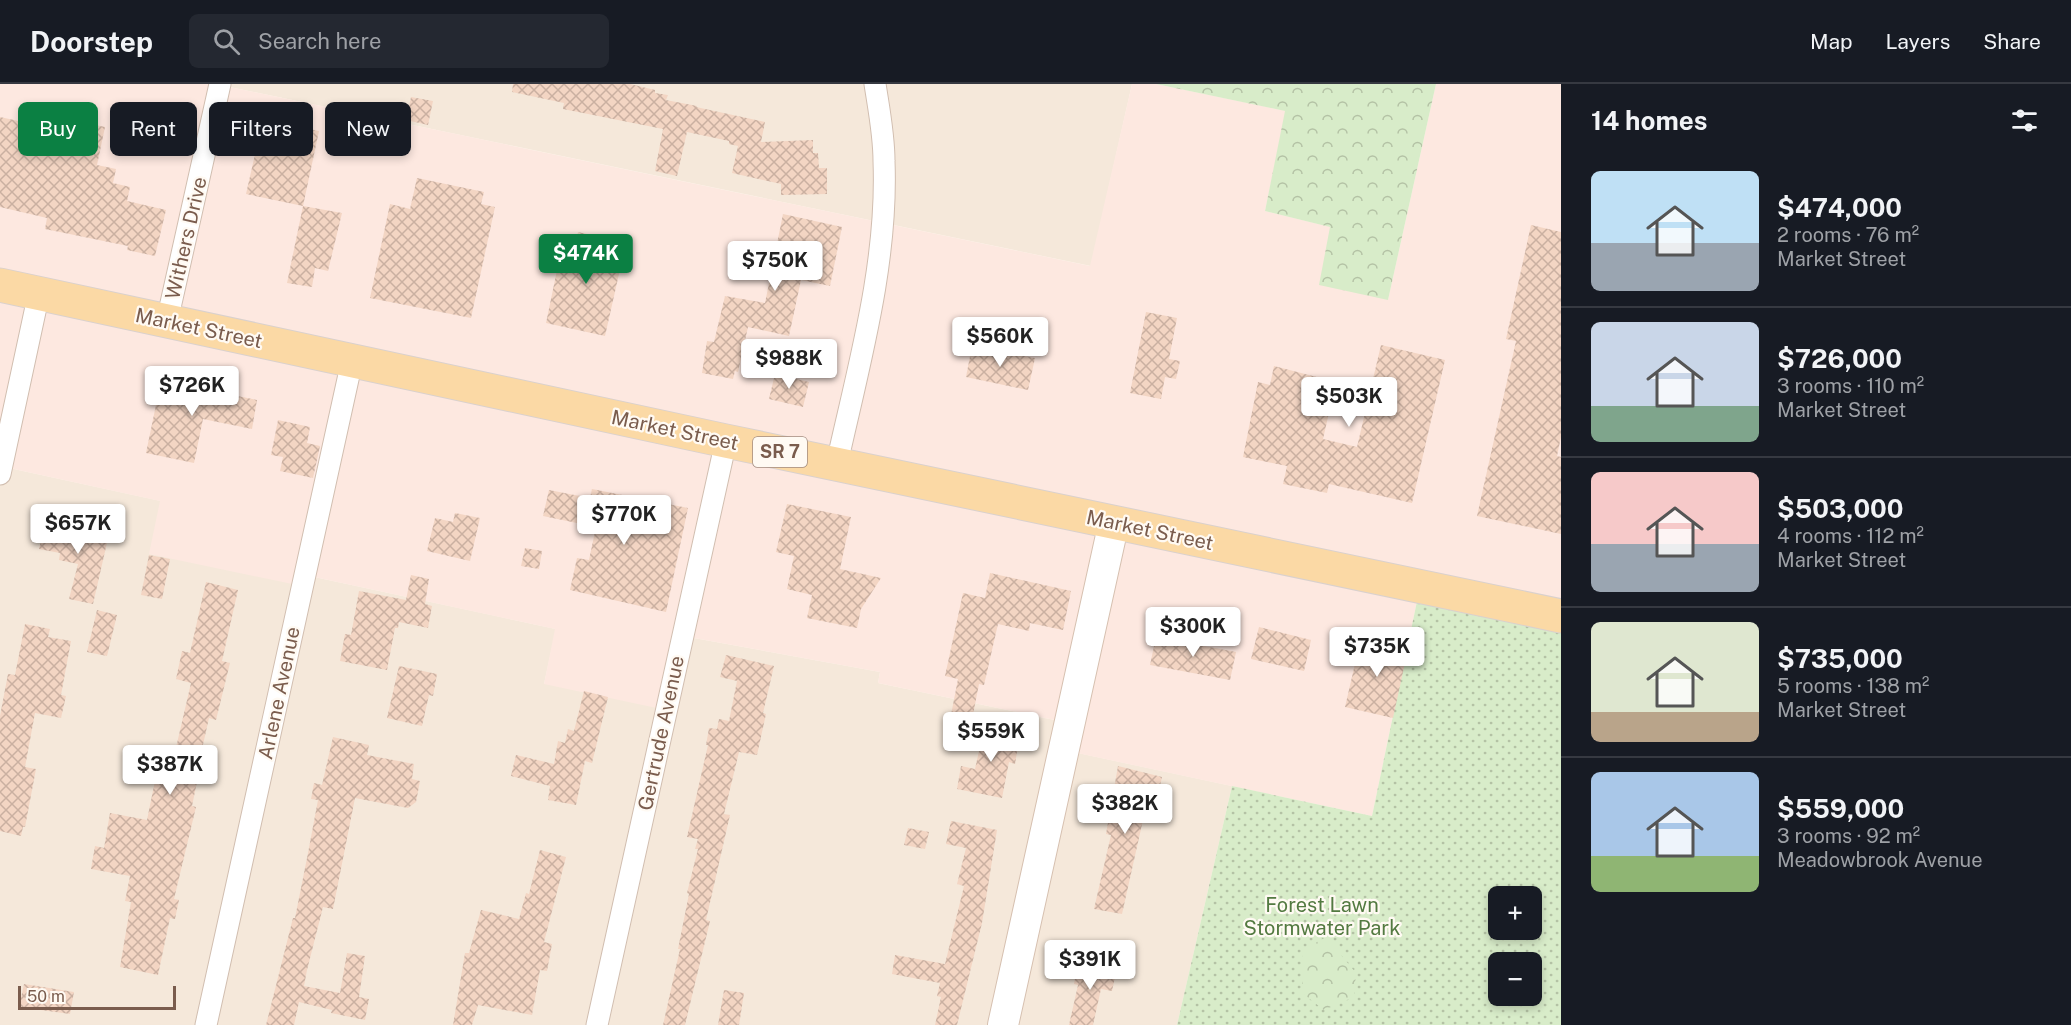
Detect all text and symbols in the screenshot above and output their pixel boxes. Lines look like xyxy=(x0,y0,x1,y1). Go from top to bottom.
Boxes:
search box xyxy=(189,14,609,68)
text: Doorstep xyxy=(30,25,153,58)
icon: search xyxy=(210,25,243,58)
text: Search here xyxy=(258,28,381,54)
text: Map xyxy=(1810,29,1853,54)
text: Layers xyxy=(1886,29,1950,54)
text: Share xyxy=(1983,29,2041,54)
chip: Buy xyxy=(18,102,98,156)
chip: Rent xyxy=(110,102,197,156)
chip: Filters xyxy=(209,102,313,156)
chip: New xyxy=(325,102,411,156)
icon: filters xyxy=(2008,104,2041,137)
text: 14 homes xyxy=(1591,105,1707,136)
street label: Withers Drive xyxy=(160,174,212,302)
text: $474,000 xyxy=(1777,192,1902,223)
icon: home xyxy=(1639,195,1711,267)
text: 2 rooms · 76 m² xyxy=(1777,223,1919,247)
pin: $474K xyxy=(544,234,628,285)
text: $474K xyxy=(553,241,619,265)
pin: $750K xyxy=(733,241,817,292)
text: Market Street xyxy=(1777,247,1906,271)
text: $750K xyxy=(742,248,808,272)
street label: Market Street xyxy=(133,303,265,353)
pin: $560K xyxy=(958,317,1042,368)
text: $560K xyxy=(966,324,1034,348)
pin: $988K xyxy=(747,339,831,390)
text: $726,000 xyxy=(1777,343,1902,374)
text: $988K xyxy=(755,346,823,370)
icon: home xyxy=(1639,346,1711,418)
pin: $726K xyxy=(150,366,234,417)
text: $726K xyxy=(159,373,225,397)
text: 3 rooms · 110 m² xyxy=(1777,374,1924,398)
pin: $503K xyxy=(1307,377,1391,428)
text: $503K xyxy=(1315,384,1383,408)
text: Market Street xyxy=(1777,398,1906,422)
street label: Market Street xyxy=(609,405,741,455)
road number: SR 7 xyxy=(753,437,807,467)
text: $503,000 xyxy=(1777,493,1904,524)
pin: $770K xyxy=(582,495,666,546)
icon: home xyxy=(1639,496,1711,568)
text: $770K xyxy=(591,502,657,526)
pin: $657K xyxy=(36,504,120,555)
street label: Market Street xyxy=(1084,505,1216,555)
text: $657K xyxy=(44,511,112,535)
text: 4 rooms · 112 m² xyxy=(1777,524,1924,548)
text: Market Street xyxy=(1777,548,1906,572)
pin: $300K xyxy=(1151,607,1235,658)
text: $300K xyxy=(1160,614,1226,638)
street label: Arlene Avenue xyxy=(253,624,305,762)
pin: $735K xyxy=(1335,627,1419,678)
text: $735K xyxy=(1343,634,1411,658)
text: $735,000 xyxy=(1777,643,1903,674)
icon: home xyxy=(1639,646,1711,718)
street label: Gertrude Avenue xyxy=(633,654,689,812)
text: 5 rooms · 138 m² xyxy=(1777,674,1929,698)
text: Market Street xyxy=(1777,698,1906,722)
pin: $559K xyxy=(949,712,1033,763)
text: $559K xyxy=(957,719,1025,743)
pin: $387K xyxy=(128,745,212,796)
text: $387K xyxy=(137,752,203,776)
pin: $382K xyxy=(1083,784,1167,835)
text: $382K xyxy=(1091,791,1159,815)
text: $559,000 xyxy=(1777,793,1904,824)
icon: home xyxy=(1639,796,1711,868)
text: 3 rooms · 92 m² xyxy=(1777,824,1920,848)
text: Meadowbrook Avenue xyxy=(1777,848,1983,872)
map controls xyxy=(1488,886,1542,1006)
button: + xyxy=(1488,886,1542,940)
park label: Forest Lawn Stormwater Park xyxy=(1244,893,1400,940)
pin: $391K xyxy=(1048,940,1132,991)
text: $391K xyxy=(1059,947,1121,971)
button: − xyxy=(1488,952,1542,1006)
scale bar xyxy=(18,983,176,1010)
text: 50 m xyxy=(27,987,65,1006)

